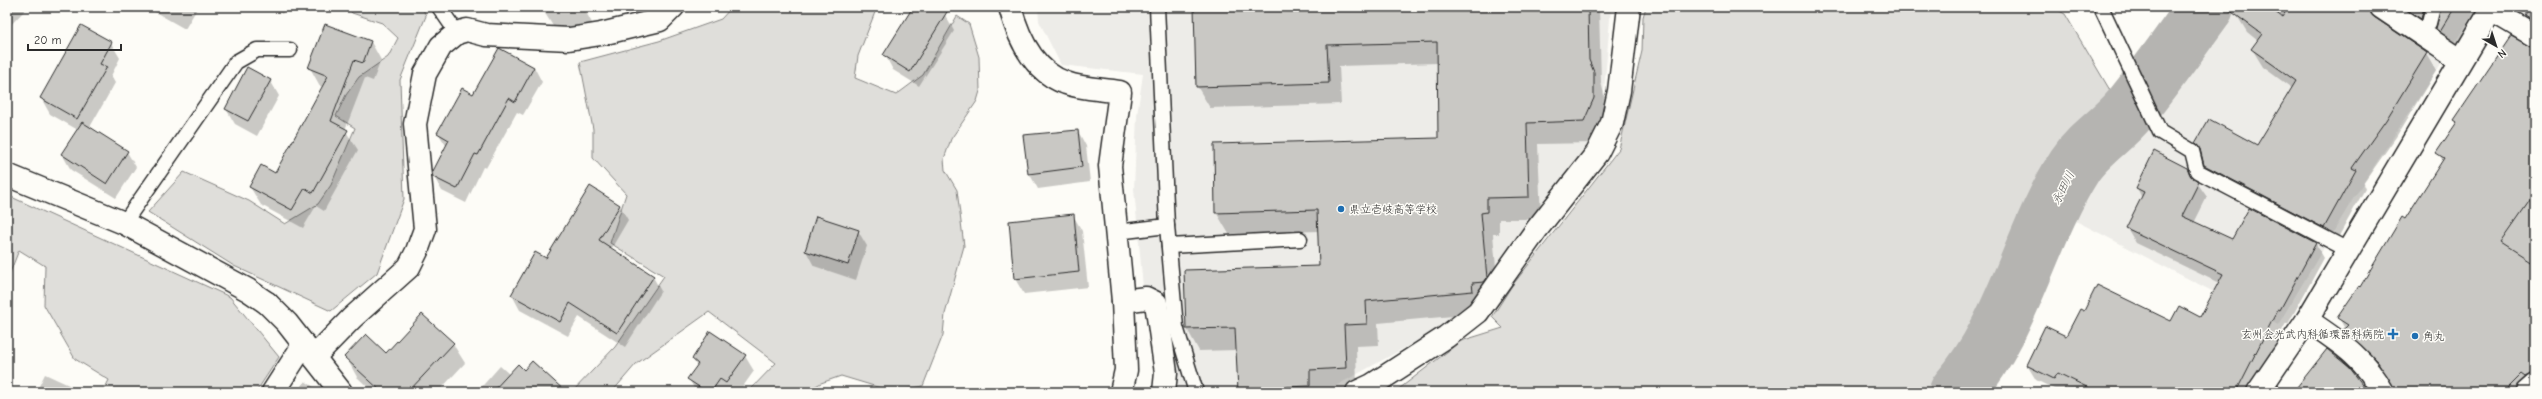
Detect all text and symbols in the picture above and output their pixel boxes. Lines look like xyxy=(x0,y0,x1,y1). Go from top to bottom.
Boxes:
scale bar xyxy=(28,26,121,52)
north arrow xyxy=(2476,26,2516,66)
text: 20 m xyxy=(34,33,62,47)
text: N xyxy=(2495,46,2509,61)
water label: 永田川 xyxy=(2049,169,2077,207)
place label: 県立壱岐高等学校 xyxy=(1349,203,1437,216)
marker: 県立壱岐高等学校 xyxy=(1336,204,1346,214)
place label: 玄州会光武内科循環器科病院 xyxy=(2241,328,2384,341)
marker: 玄州会光武内科循環器科病院 xyxy=(2387,328,2399,340)
place label: 角丸 xyxy=(2423,330,2445,343)
marker: 角丸 xyxy=(2410,331,2420,341)

